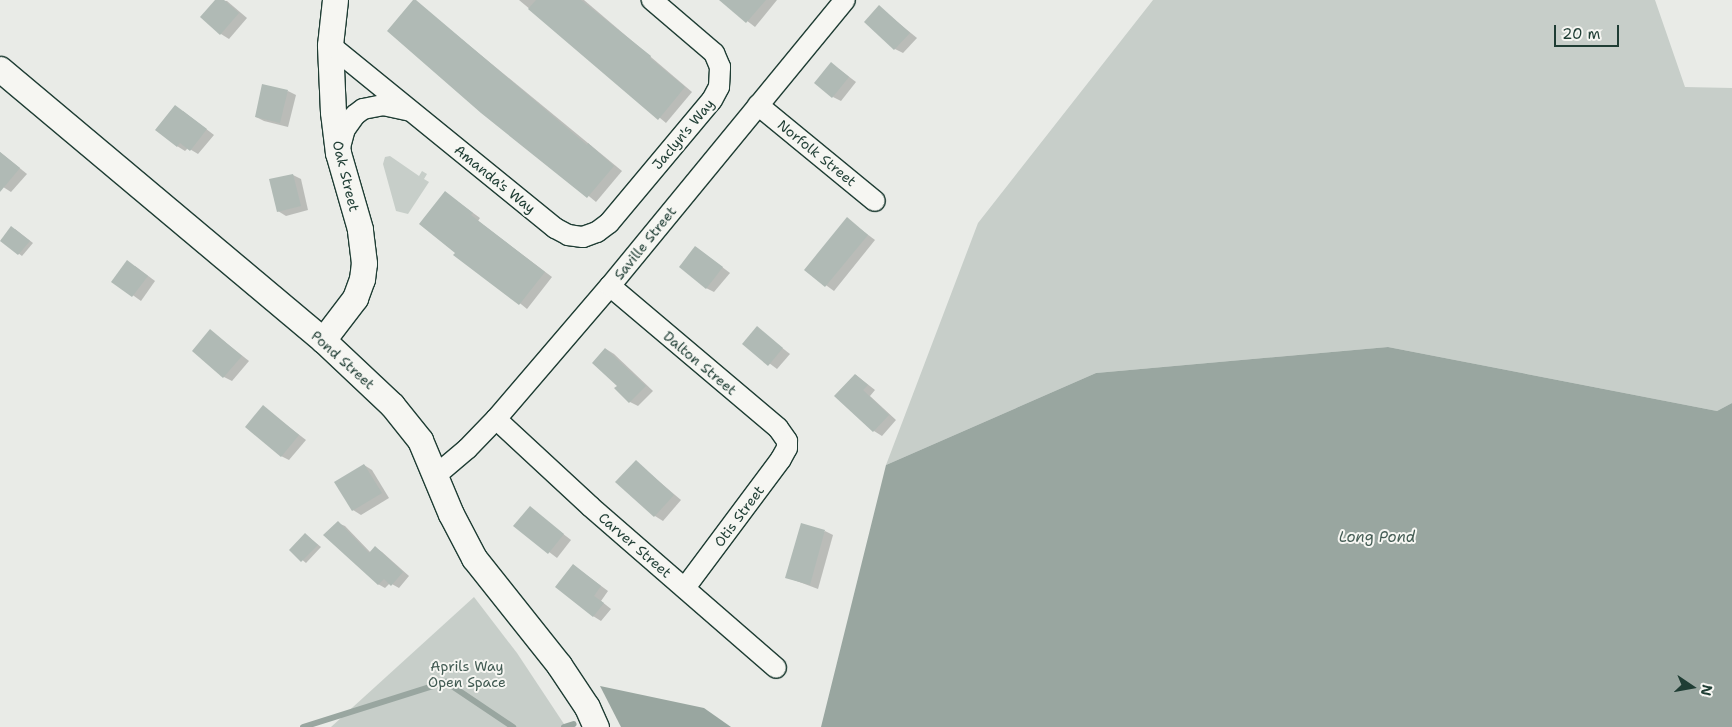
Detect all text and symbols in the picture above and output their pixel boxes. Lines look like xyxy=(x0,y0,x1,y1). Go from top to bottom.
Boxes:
scale bar xyxy=(1557,15,1622,47)
text: 20 m xyxy=(1562,24,1601,44)
street label: Jaclyn's Way xyxy=(649,95,717,173)
street label: Norfolk Street xyxy=(774,116,860,190)
street label: Oak Street xyxy=(329,139,363,213)
street label: Amanda's Way xyxy=(451,141,539,217)
street label: Saville Street xyxy=(610,203,680,283)
street label: Pond Street xyxy=(308,327,378,393)
street label: Dalton Street xyxy=(660,328,740,398)
street label: Otis Street xyxy=(710,482,768,550)
street label: Carver Street xyxy=(595,509,675,581)
water label: Long Pond xyxy=(1339,529,1415,547)
park label: Aprils Way Open Space xyxy=(428,658,506,690)
north arrow xyxy=(1667,662,1717,712)
text: N xyxy=(1697,683,1717,697)

